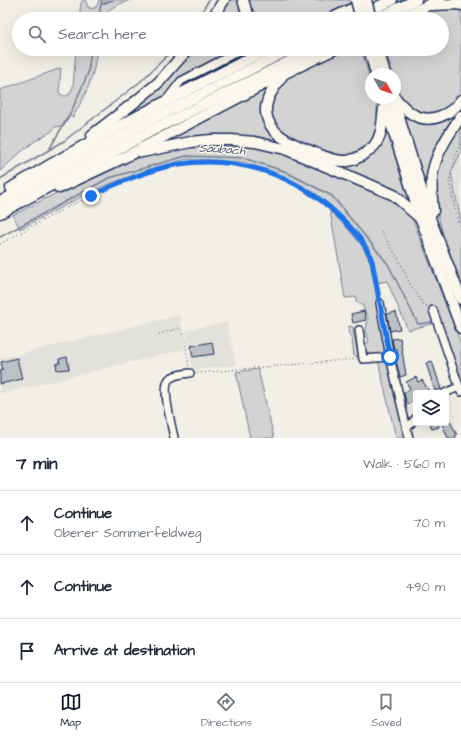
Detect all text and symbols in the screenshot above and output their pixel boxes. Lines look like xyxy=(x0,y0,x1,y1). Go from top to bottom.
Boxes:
search box xyxy=(12,12,449,56)
icon: search xyxy=(26,23,48,45)
text: Search here xyxy=(58,24,147,45)
north arrow xyxy=(365,68,401,104)
water label: Saubach xyxy=(198,139,247,160)
route end xyxy=(82,187,100,205)
route start xyxy=(381,348,399,366)
map controls xyxy=(413,390,449,426)
button: layers xyxy=(413,390,449,426)
text: 7 min xyxy=(16,452,58,476)
text: Walk · 560 m xyxy=(363,455,445,473)
text: Continue xyxy=(54,503,112,524)
icon: ahead xyxy=(16,512,38,534)
text: 70 m xyxy=(413,514,445,532)
text: Oberer Sommerfeldweg xyxy=(54,524,201,542)
icon: ahead xyxy=(16,576,38,598)
text: Continue xyxy=(54,576,112,597)
text: 490 m xyxy=(405,578,445,596)
icon: arrive xyxy=(16,640,38,662)
text: Arrive at destination xyxy=(54,640,195,661)
tab: Map xyxy=(60,691,82,730)
tab: Directions xyxy=(201,691,252,730)
tab: Saved xyxy=(371,691,401,730)

